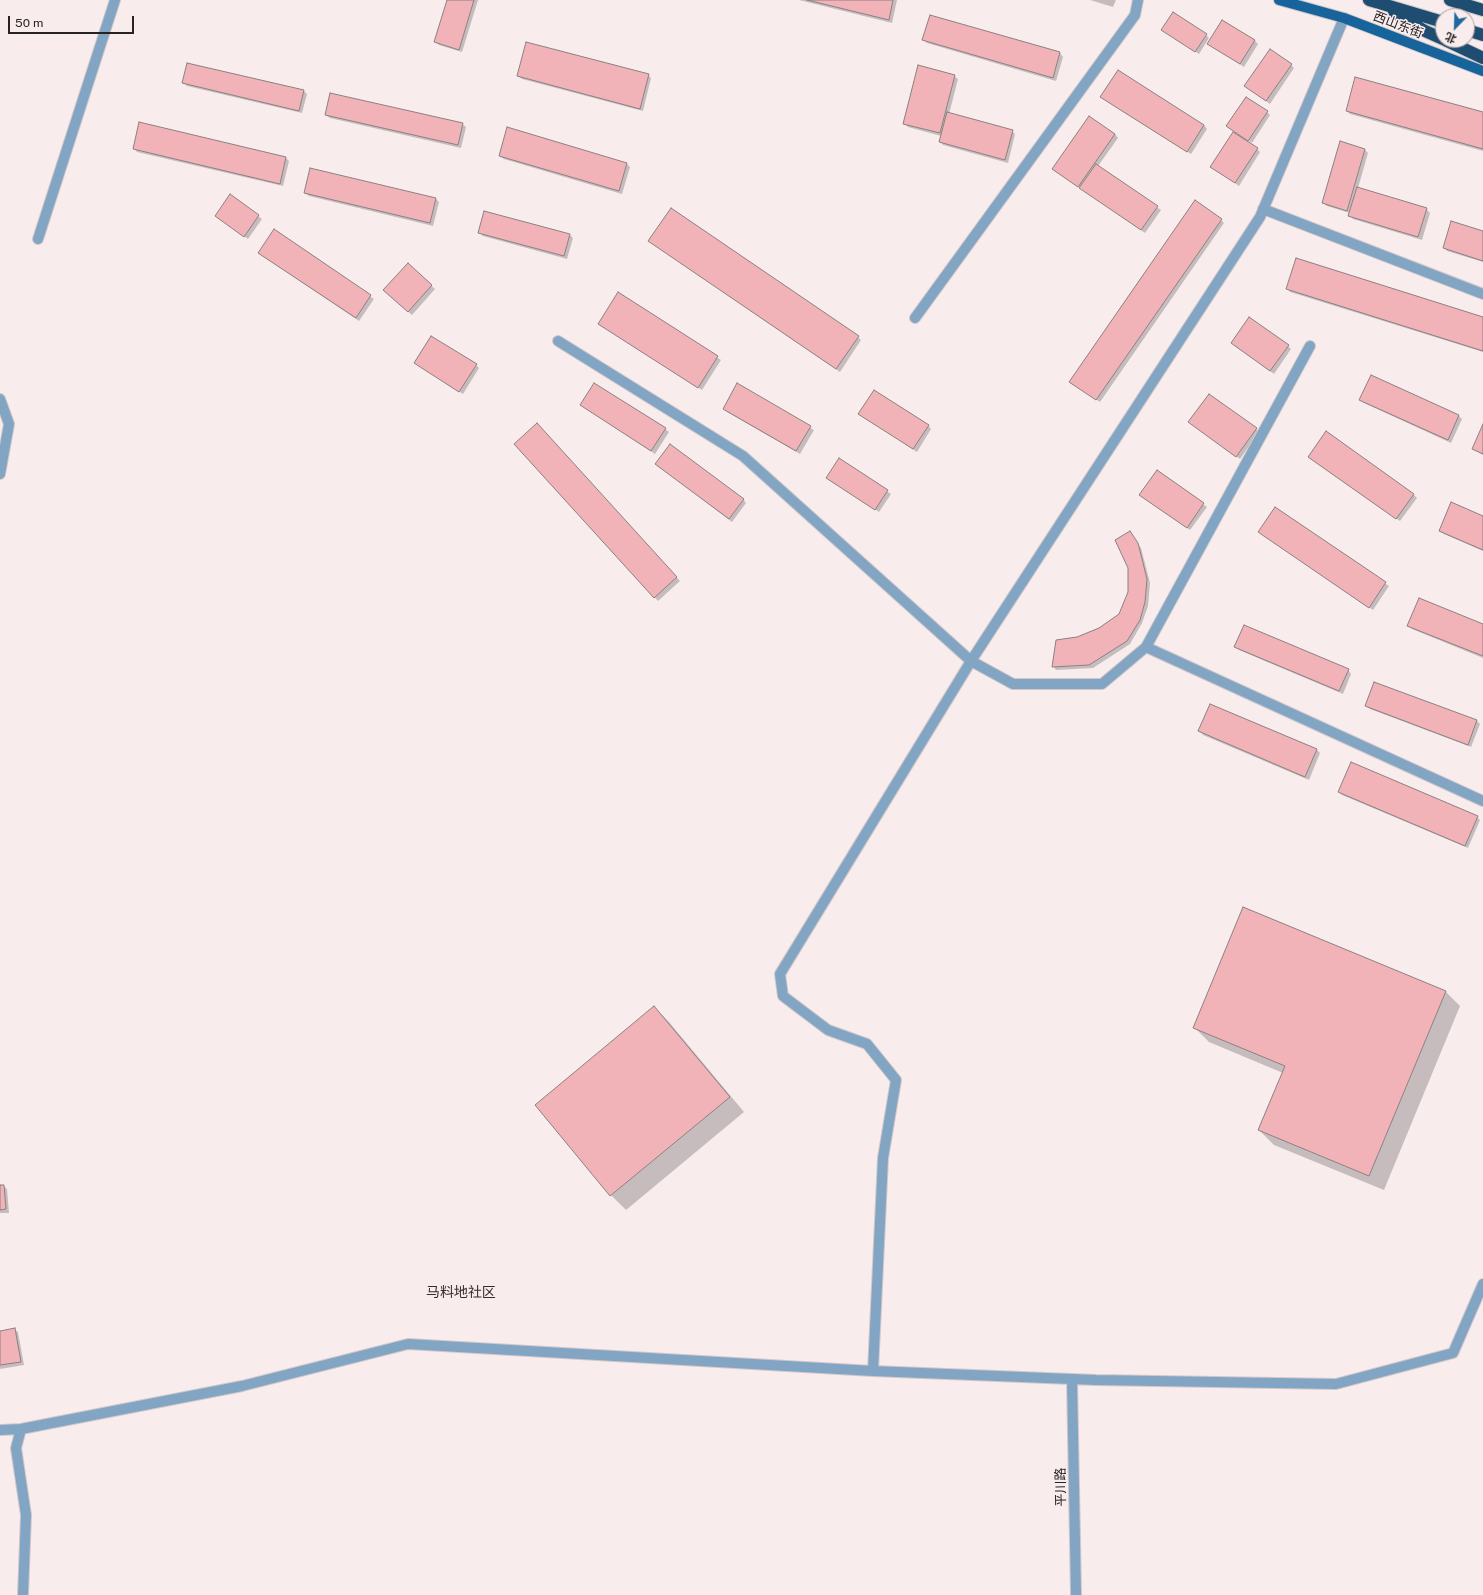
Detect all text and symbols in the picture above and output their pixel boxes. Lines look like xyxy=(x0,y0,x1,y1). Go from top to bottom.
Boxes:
scale bar xyxy=(10,8,136,34)
street label: 西山东街 xyxy=(1371,8,1425,42)
north arrow xyxy=(1435,8,1475,48)
text: 50 m xyxy=(15,16,43,30)
text: 北 xyxy=(1443,30,1458,46)
district label: 马料地社区 xyxy=(426,1285,496,1301)
street label: 平川路 xyxy=(1053,1467,1069,1507)

